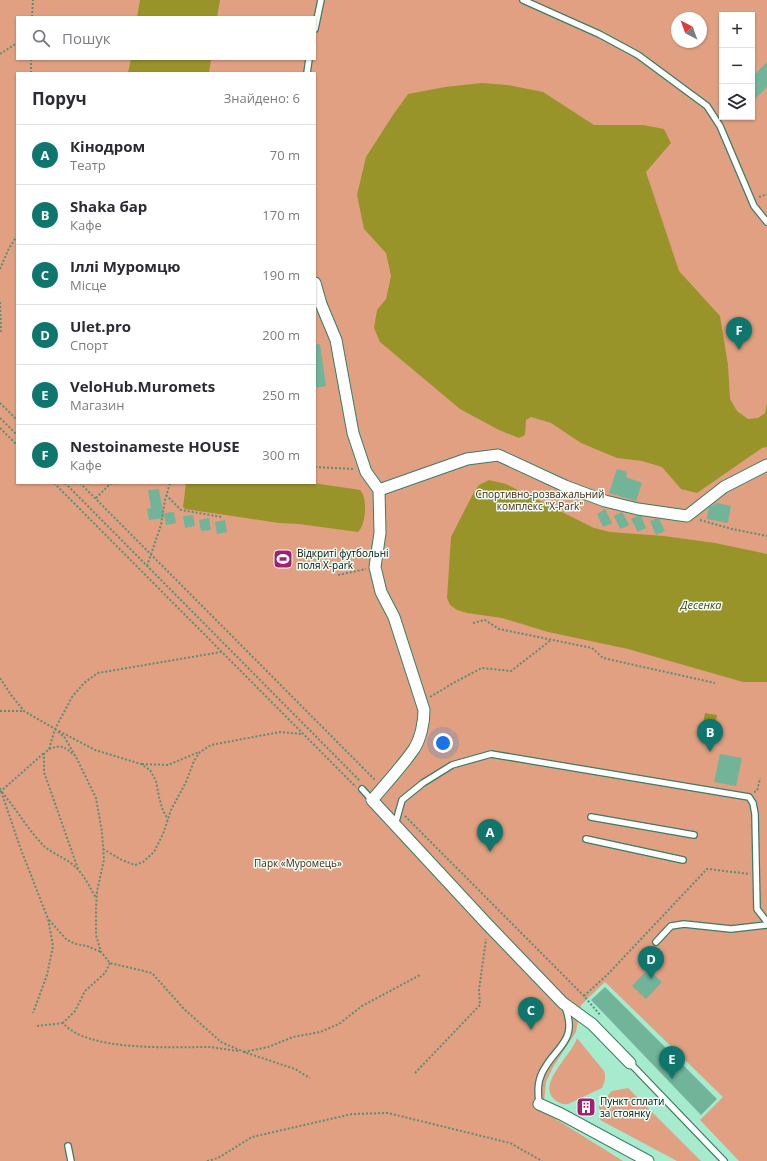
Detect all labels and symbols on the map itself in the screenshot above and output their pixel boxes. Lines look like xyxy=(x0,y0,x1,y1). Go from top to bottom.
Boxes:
north arrow xyxy=(671,12,707,48)
pin: F xyxy=(726,317,752,350)
park label: Спортивно-розважальний комплекс "Х-Park" xyxy=(476,487,604,513)
place label: Відкриті футбольні поля X-park xyxy=(297,546,389,572)
sports icon: Відкриті футбольні поля X-park xyxy=(272,548,294,570)
water label: Десенка xyxy=(680,597,721,612)
pin: B xyxy=(697,719,723,752)
your location xyxy=(433,733,453,753)
pin: A xyxy=(477,819,503,852)
park label: Парк «Муромець» xyxy=(254,856,342,870)
pin: D xyxy=(638,946,664,979)
pin: C xyxy=(518,997,544,1030)
pin: E xyxy=(659,1046,685,1079)
place label: Пункт сплати за стоянку xyxy=(600,1094,664,1120)
building icon: Пункт сплати за стоянку xyxy=(575,1096,597,1118)

